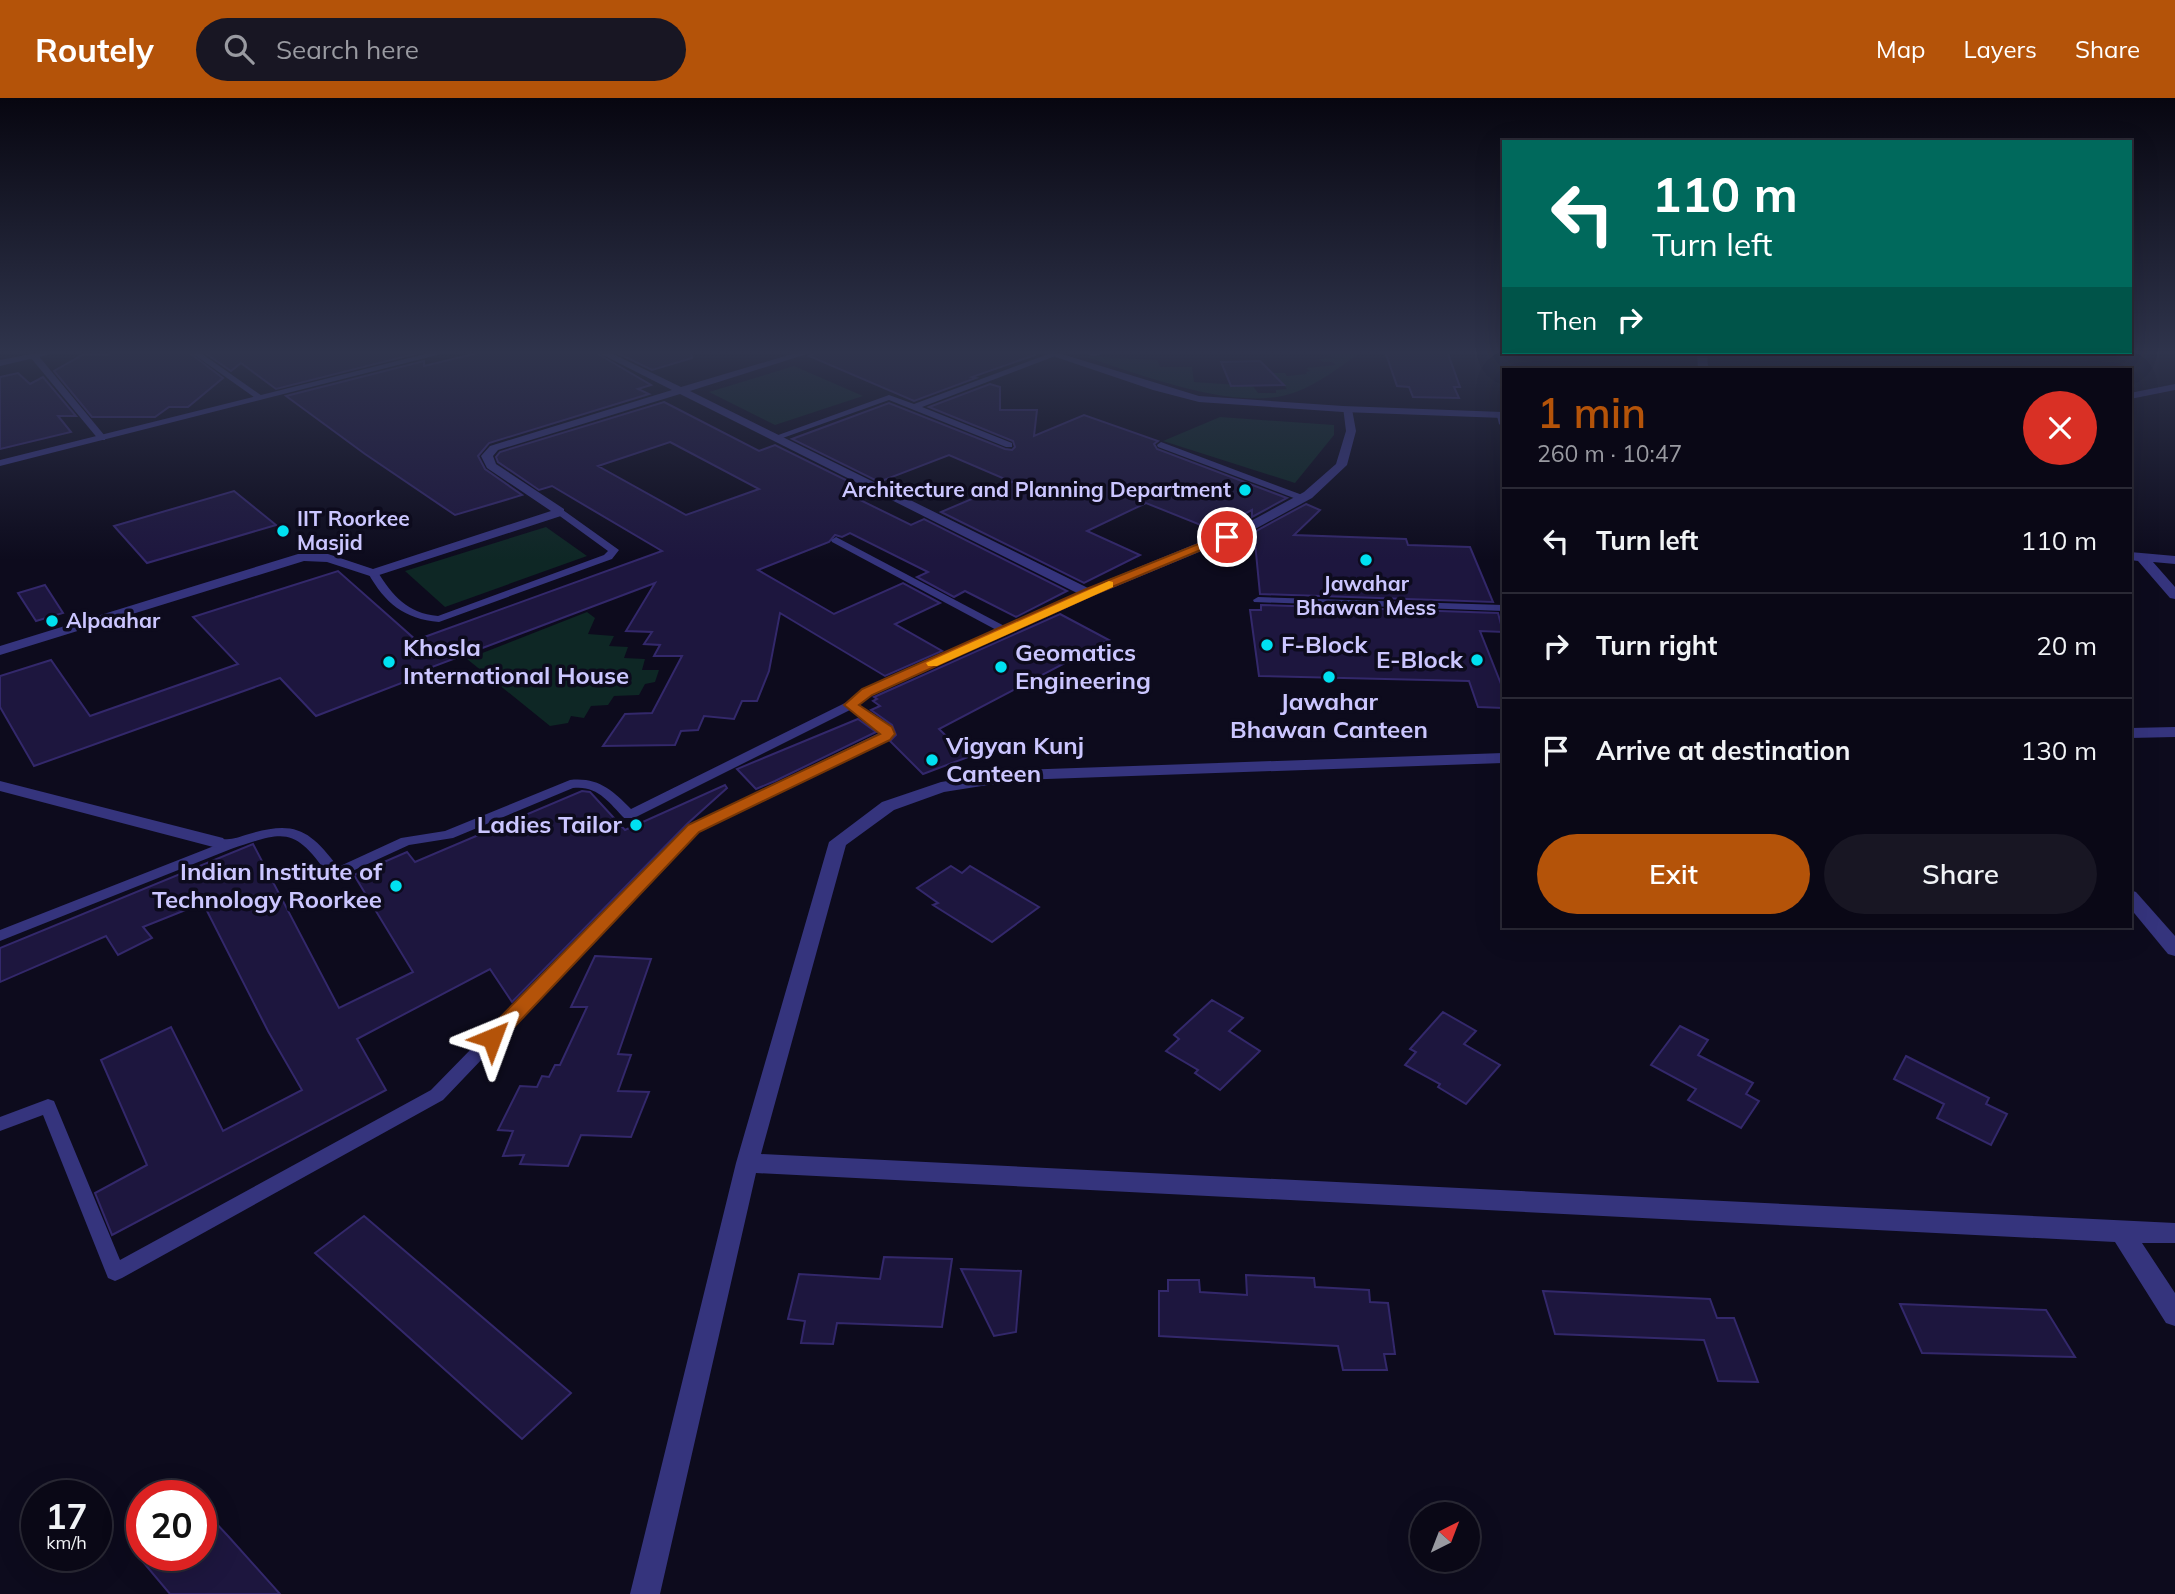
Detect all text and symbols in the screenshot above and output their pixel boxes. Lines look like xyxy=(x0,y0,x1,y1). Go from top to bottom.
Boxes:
search box xyxy=(196,18,686,81)
text: Routely xyxy=(35,29,154,70)
icon: search xyxy=(220,30,258,68)
text: Search here xyxy=(276,33,419,66)
text: Map xyxy=(1876,34,1925,64)
text: Layers xyxy=(1963,34,2037,64)
text: Share xyxy=(2075,34,2140,64)
text: 110 m xyxy=(1652,163,1798,224)
icon: left xyxy=(1537,168,1628,259)
text: Turn left xyxy=(1652,224,1772,264)
icon: right xyxy=(1611,301,1649,339)
text: Then xyxy=(1537,304,1597,337)
text: 1 min xyxy=(1537,386,1646,439)
button: close xyxy=(2023,391,2097,465)
text: 260 m · 10:47 xyxy=(1537,439,1682,468)
place label: Architecture and Planning Department xyxy=(842,476,1231,502)
marker: Architecture and Planning Department xyxy=(1237,482,1253,498)
place label: IIT Roorkee Masjid xyxy=(297,505,410,555)
pin xyxy=(1197,507,1257,567)
icon: arrive xyxy=(1208,518,1246,556)
icon: left xyxy=(1537,522,1575,560)
marker: IIT Roorkee Masjid xyxy=(275,523,291,539)
text: Turn left xyxy=(1596,524,1698,557)
text: 110 m xyxy=(2021,524,2097,557)
marker: Jawahar Bhawan Mess xyxy=(1358,552,1374,568)
place label: Jawahar Bhawan Mess xyxy=(1296,570,1436,620)
place label: Alpaahar xyxy=(66,607,161,633)
marker: Alpaahar xyxy=(44,613,60,629)
icon: right xyxy=(1537,627,1575,665)
place label: F-Block xyxy=(1281,629,1368,659)
text: Turn right xyxy=(1596,629,1717,662)
text: 20 m xyxy=(2036,629,2097,662)
place label: Khosla International House xyxy=(403,632,629,690)
place label: Geomatics Engineering xyxy=(1015,637,1151,695)
marker: F-Block xyxy=(1259,637,1275,653)
place label: E-Block xyxy=(1376,644,1464,674)
marker: E-Block xyxy=(1469,652,1485,668)
marker: Khosla International House xyxy=(381,654,397,670)
marker: Geomatics Engineering xyxy=(993,659,1009,675)
marker: Jawahar Bhawan Canteen xyxy=(1321,669,1337,685)
place label: Jawahar Bhawan Canteen xyxy=(1230,686,1428,744)
place label: Vigyan Kunj Canteen xyxy=(945,730,1084,788)
icon: arrive xyxy=(1537,732,1575,770)
text: Arrive at destination xyxy=(1596,734,1851,767)
text: 130 m xyxy=(2021,734,2097,767)
marker: Vigyan Kunj Canteen xyxy=(924,752,940,768)
place label: Ladies Tailor xyxy=(477,809,623,839)
marker: Ladies Tailor xyxy=(628,817,644,833)
button: Exit xyxy=(1537,834,1810,914)
button: Share xyxy=(1824,834,2097,914)
place label: Indian Institute of Technology Roorkee xyxy=(152,856,383,914)
marker: Indian Institute of Technology Roorkee xyxy=(388,878,404,894)
position arrow xyxy=(455,1001,529,1075)
speed limit sign: 20 xyxy=(126,1480,217,1571)
text: 17 xyxy=(45,1494,88,1538)
north arrow xyxy=(1410,1502,1480,1572)
map controls xyxy=(1410,1502,1480,1572)
text: km/h xyxy=(46,1531,87,1554)

